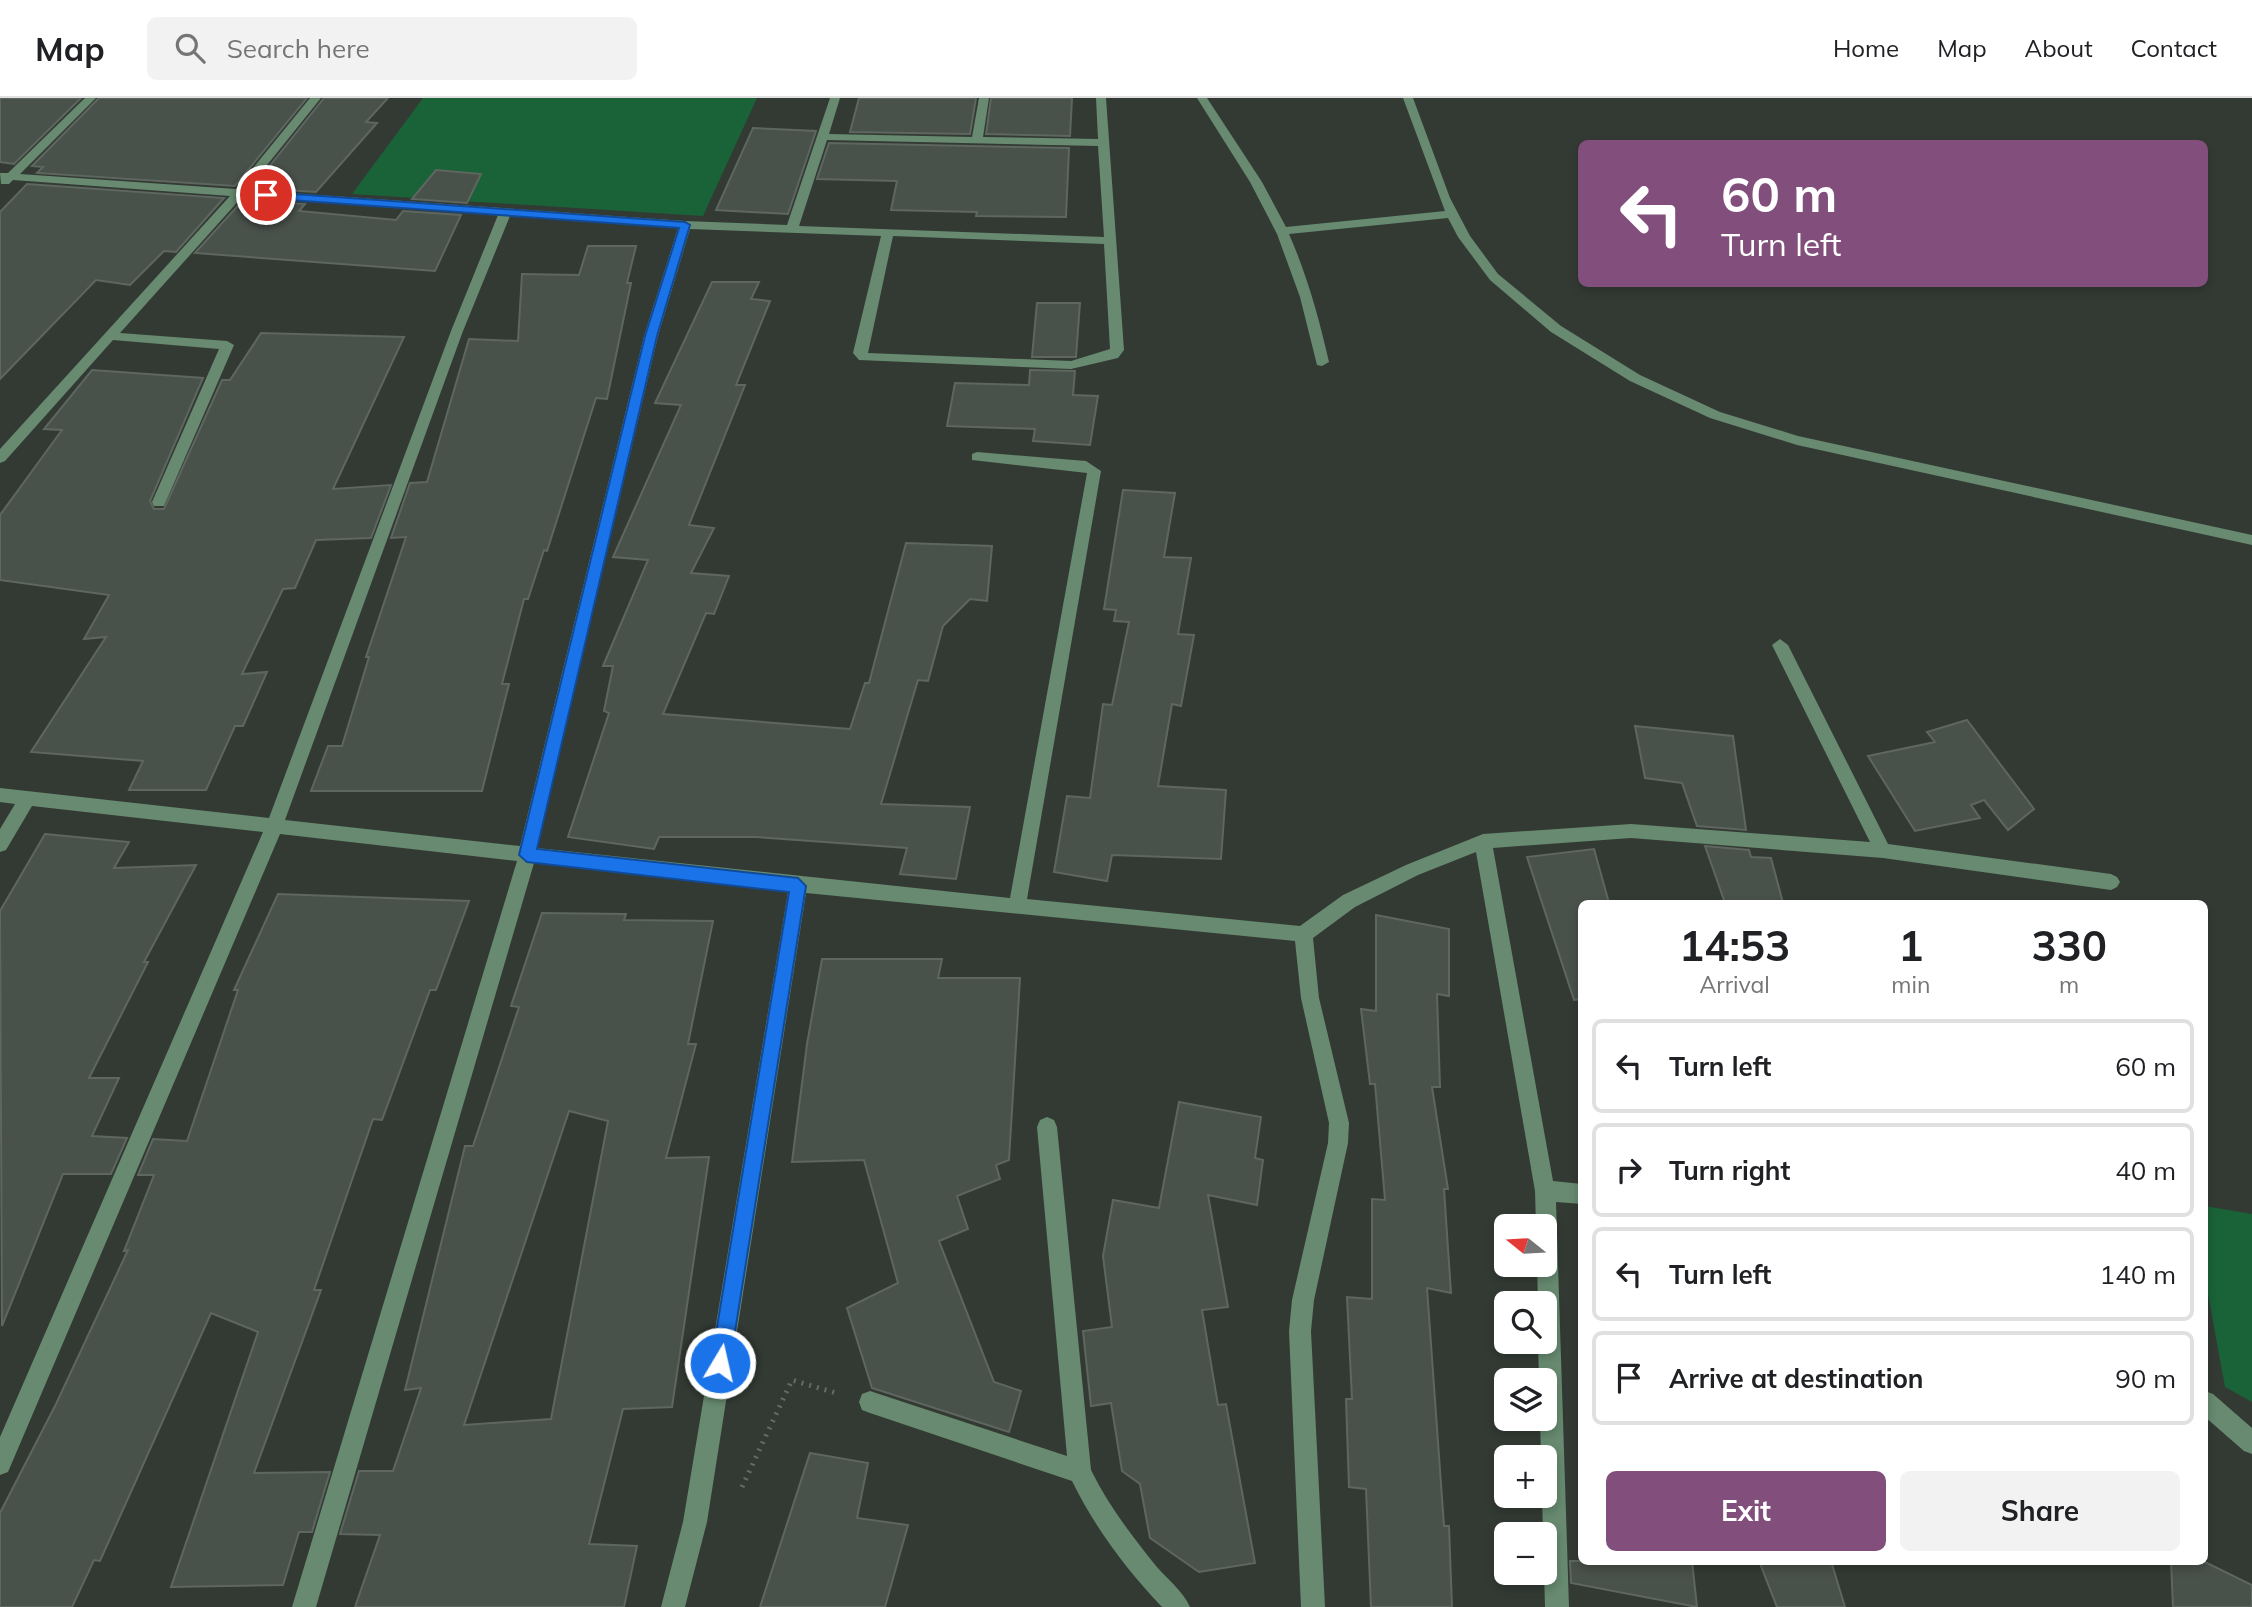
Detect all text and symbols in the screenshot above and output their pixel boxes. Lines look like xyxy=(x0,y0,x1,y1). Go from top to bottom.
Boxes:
search box xyxy=(147,17,637,80)
text: Map xyxy=(35,28,105,69)
icon: search xyxy=(171,29,209,67)
text: Search here xyxy=(227,32,370,65)
text: Home xyxy=(1833,33,1899,63)
text: Map xyxy=(1937,33,1987,63)
text: About xyxy=(2025,33,2093,63)
text: Contact xyxy=(2131,33,2217,63)
text: 60 m xyxy=(1721,163,1837,224)
pin xyxy=(236,165,296,225)
icon: left xyxy=(1606,168,1697,259)
icon: arrive xyxy=(247,176,285,214)
text: Turn left xyxy=(1721,224,1841,264)
text: 14:53 xyxy=(1679,919,1790,972)
text: 1 xyxy=(1898,919,1923,972)
text: 330 xyxy=(2031,919,2107,972)
text: Arrival xyxy=(1699,970,1770,999)
text: min xyxy=(1891,970,1930,999)
text: m xyxy=(2059,970,2079,999)
icon: left xyxy=(1610,1047,1648,1085)
text: Turn left xyxy=(1669,1050,1771,1083)
text: 60 m xyxy=(2115,1050,2176,1083)
icon: right xyxy=(1610,1151,1648,1189)
text: Turn right xyxy=(1669,1154,1790,1187)
text: 40 m xyxy=(2115,1154,2176,1187)
north arrow xyxy=(1494,1214,1558,1278)
map controls xyxy=(1494,1214,1557,1585)
icon: left xyxy=(1610,1255,1648,1293)
text: Turn left xyxy=(1669,1258,1771,1291)
text: 140 m xyxy=(2100,1258,2176,1291)
button: search xyxy=(1494,1291,1557,1354)
position arrow xyxy=(683,1326,757,1400)
icon: arrive xyxy=(1610,1359,1648,1397)
text: Arrive at destination xyxy=(1669,1362,1924,1395)
text: 90 m xyxy=(2115,1362,2176,1395)
button: layers xyxy=(1494,1368,1557,1431)
button: + xyxy=(1494,1445,1557,1508)
button: Exit xyxy=(1606,1471,1886,1551)
button: Share xyxy=(1900,1471,2180,1551)
button: − xyxy=(1494,1522,1557,1585)

